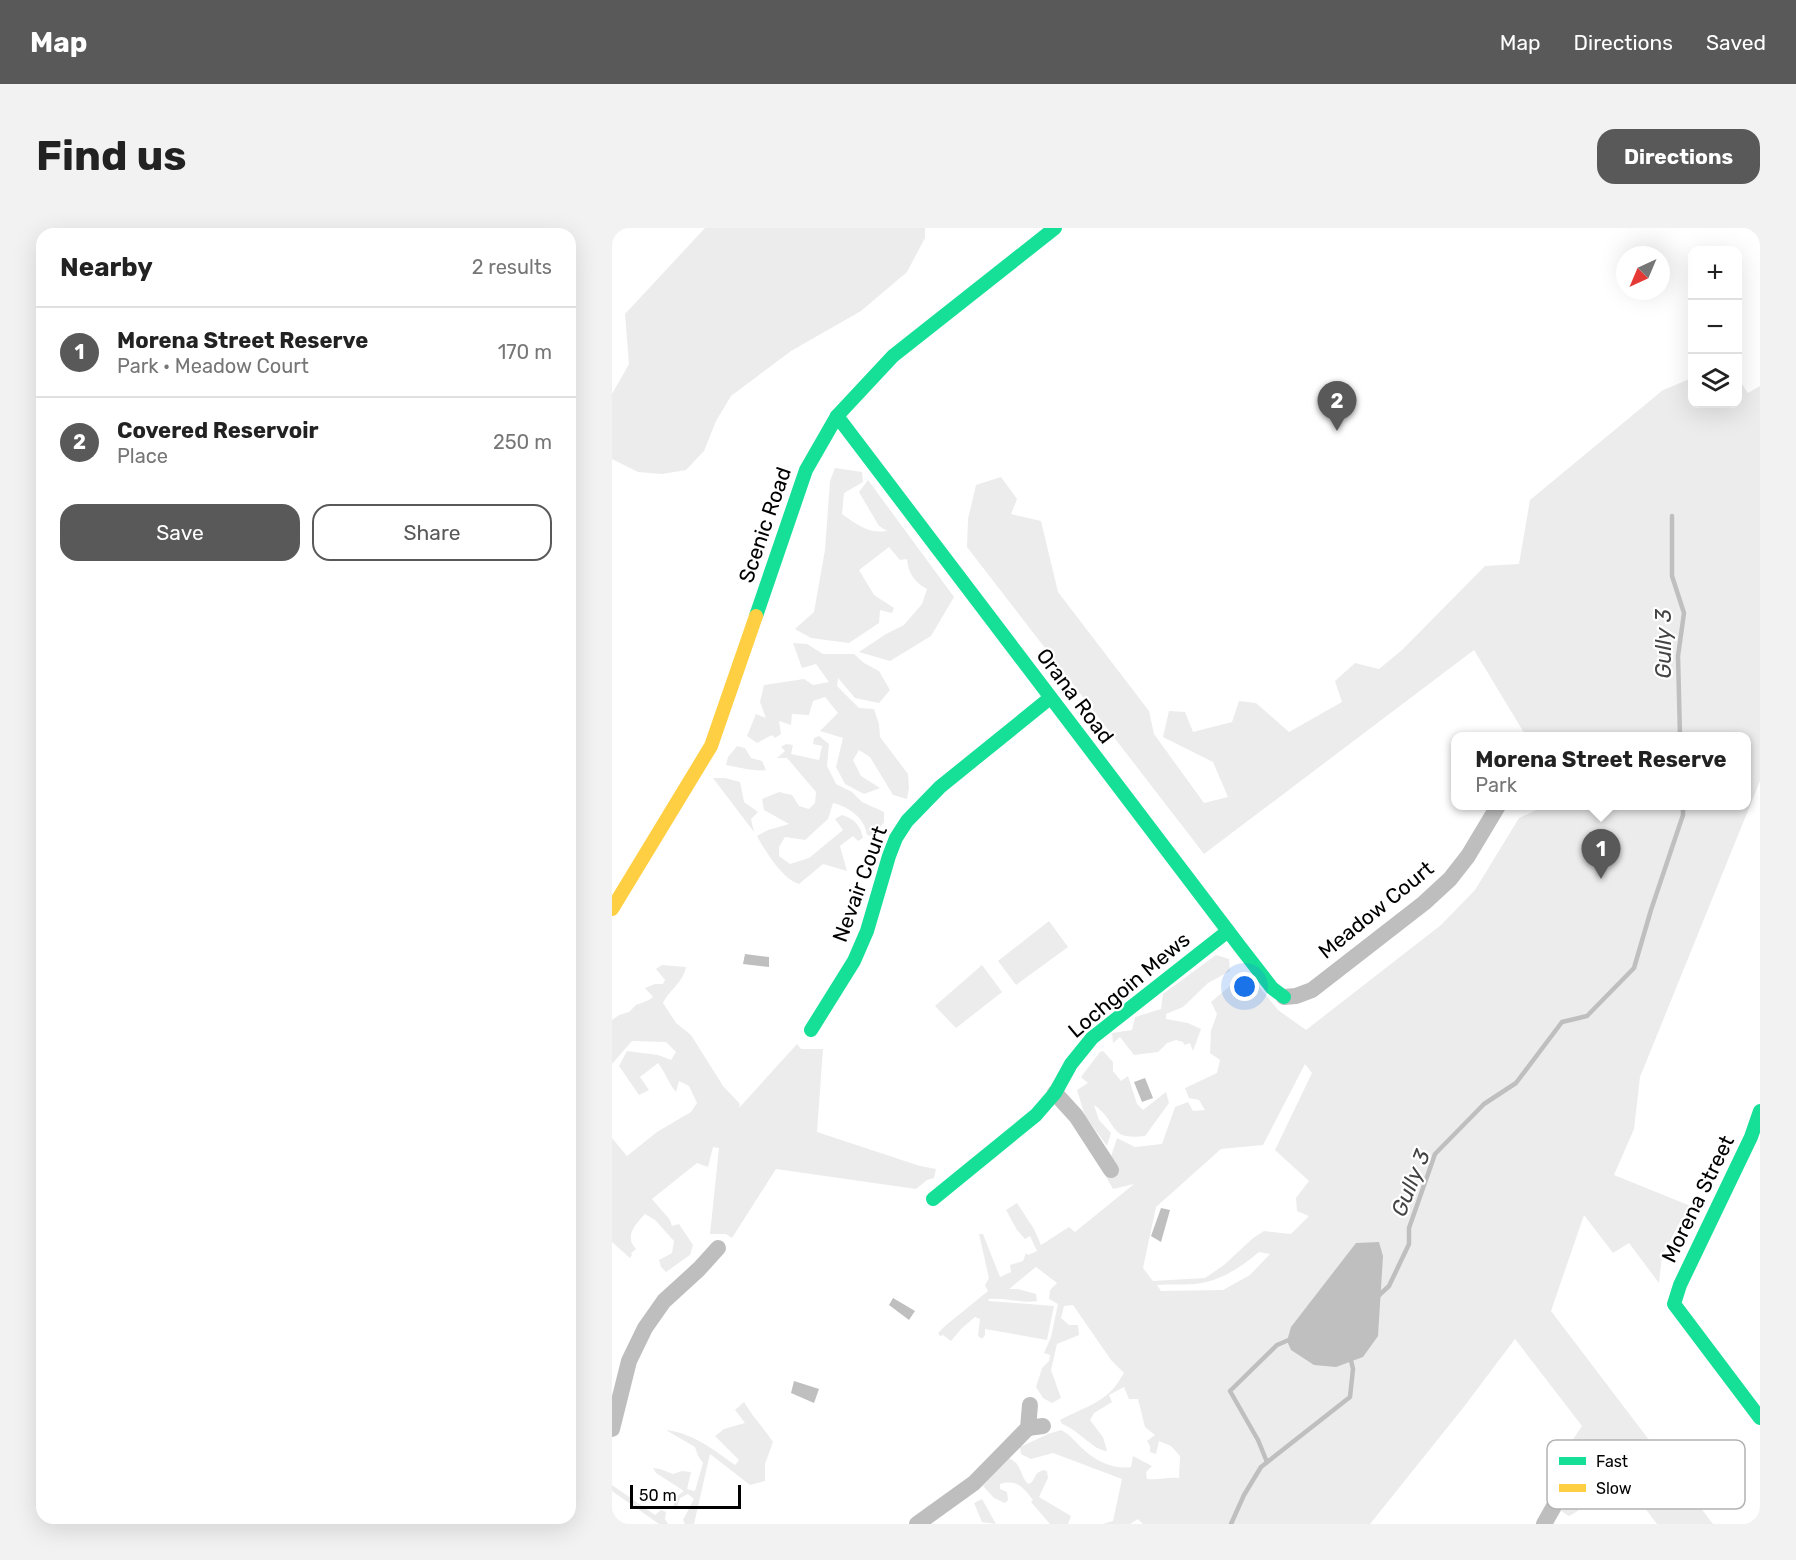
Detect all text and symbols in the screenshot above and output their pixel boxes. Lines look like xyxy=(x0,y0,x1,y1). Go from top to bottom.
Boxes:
text: Map xyxy=(30,26,87,59)
text: Map xyxy=(1500,30,1541,55)
text: Directions xyxy=(1574,30,1673,55)
text: Saved xyxy=(1706,30,1766,55)
button: Directions xyxy=(1597,129,1760,184)
text: Find us xyxy=(36,131,187,181)
north arrow xyxy=(1616,246,1670,300)
map controls xyxy=(1688,246,1742,408)
button: + xyxy=(1688,246,1742,300)
text: Nearby xyxy=(60,252,153,283)
text: 2 results xyxy=(472,255,552,279)
button: − xyxy=(1688,300,1742,354)
text: Morena Street Reserve xyxy=(117,327,368,354)
text: 1 xyxy=(75,340,84,364)
text: 170 m xyxy=(498,340,552,364)
text: Park · Meadow Court xyxy=(117,354,309,378)
button: layers xyxy=(1688,354,1742,408)
pin: 2 xyxy=(1318,382,1356,431)
text: Covered Reservoir xyxy=(117,417,318,444)
text: 2 xyxy=(73,430,86,454)
text: 250 m xyxy=(493,430,552,454)
text: Place xyxy=(117,444,168,468)
street label: Scenic Road xyxy=(733,464,796,586)
button: Save xyxy=(60,504,300,561)
button: Share xyxy=(312,504,552,561)
water label: Gully 3 xyxy=(1650,609,1677,679)
street label: Orana Road xyxy=(1031,643,1119,748)
popup xyxy=(1451,732,1751,810)
text: Morena Street Reserve xyxy=(1475,746,1727,773)
text: Park xyxy=(1475,773,1517,797)
street label: Nevair Court xyxy=(827,823,892,945)
pin: 1 xyxy=(1582,830,1620,879)
street label: Meadow Court xyxy=(1313,856,1438,964)
street label: Lochgoin Mews xyxy=(1063,927,1195,1043)
your location xyxy=(1230,972,1259,1001)
street label: Morena Street xyxy=(1656,1131,1739,1266)
water label: Gully 3 xyxy=(1385,1145,1436,1220)
legend xyxy=(1547,1440,1745,1509)
text: Fast xyxy=(1596,1452,1628,1471)
text: Slow xyxy=(1596,1479,1632,1498)
scale bar xyxy=(630,1482,741,1510)
text: 50 m xyxy=(639,1486,677,1505)

